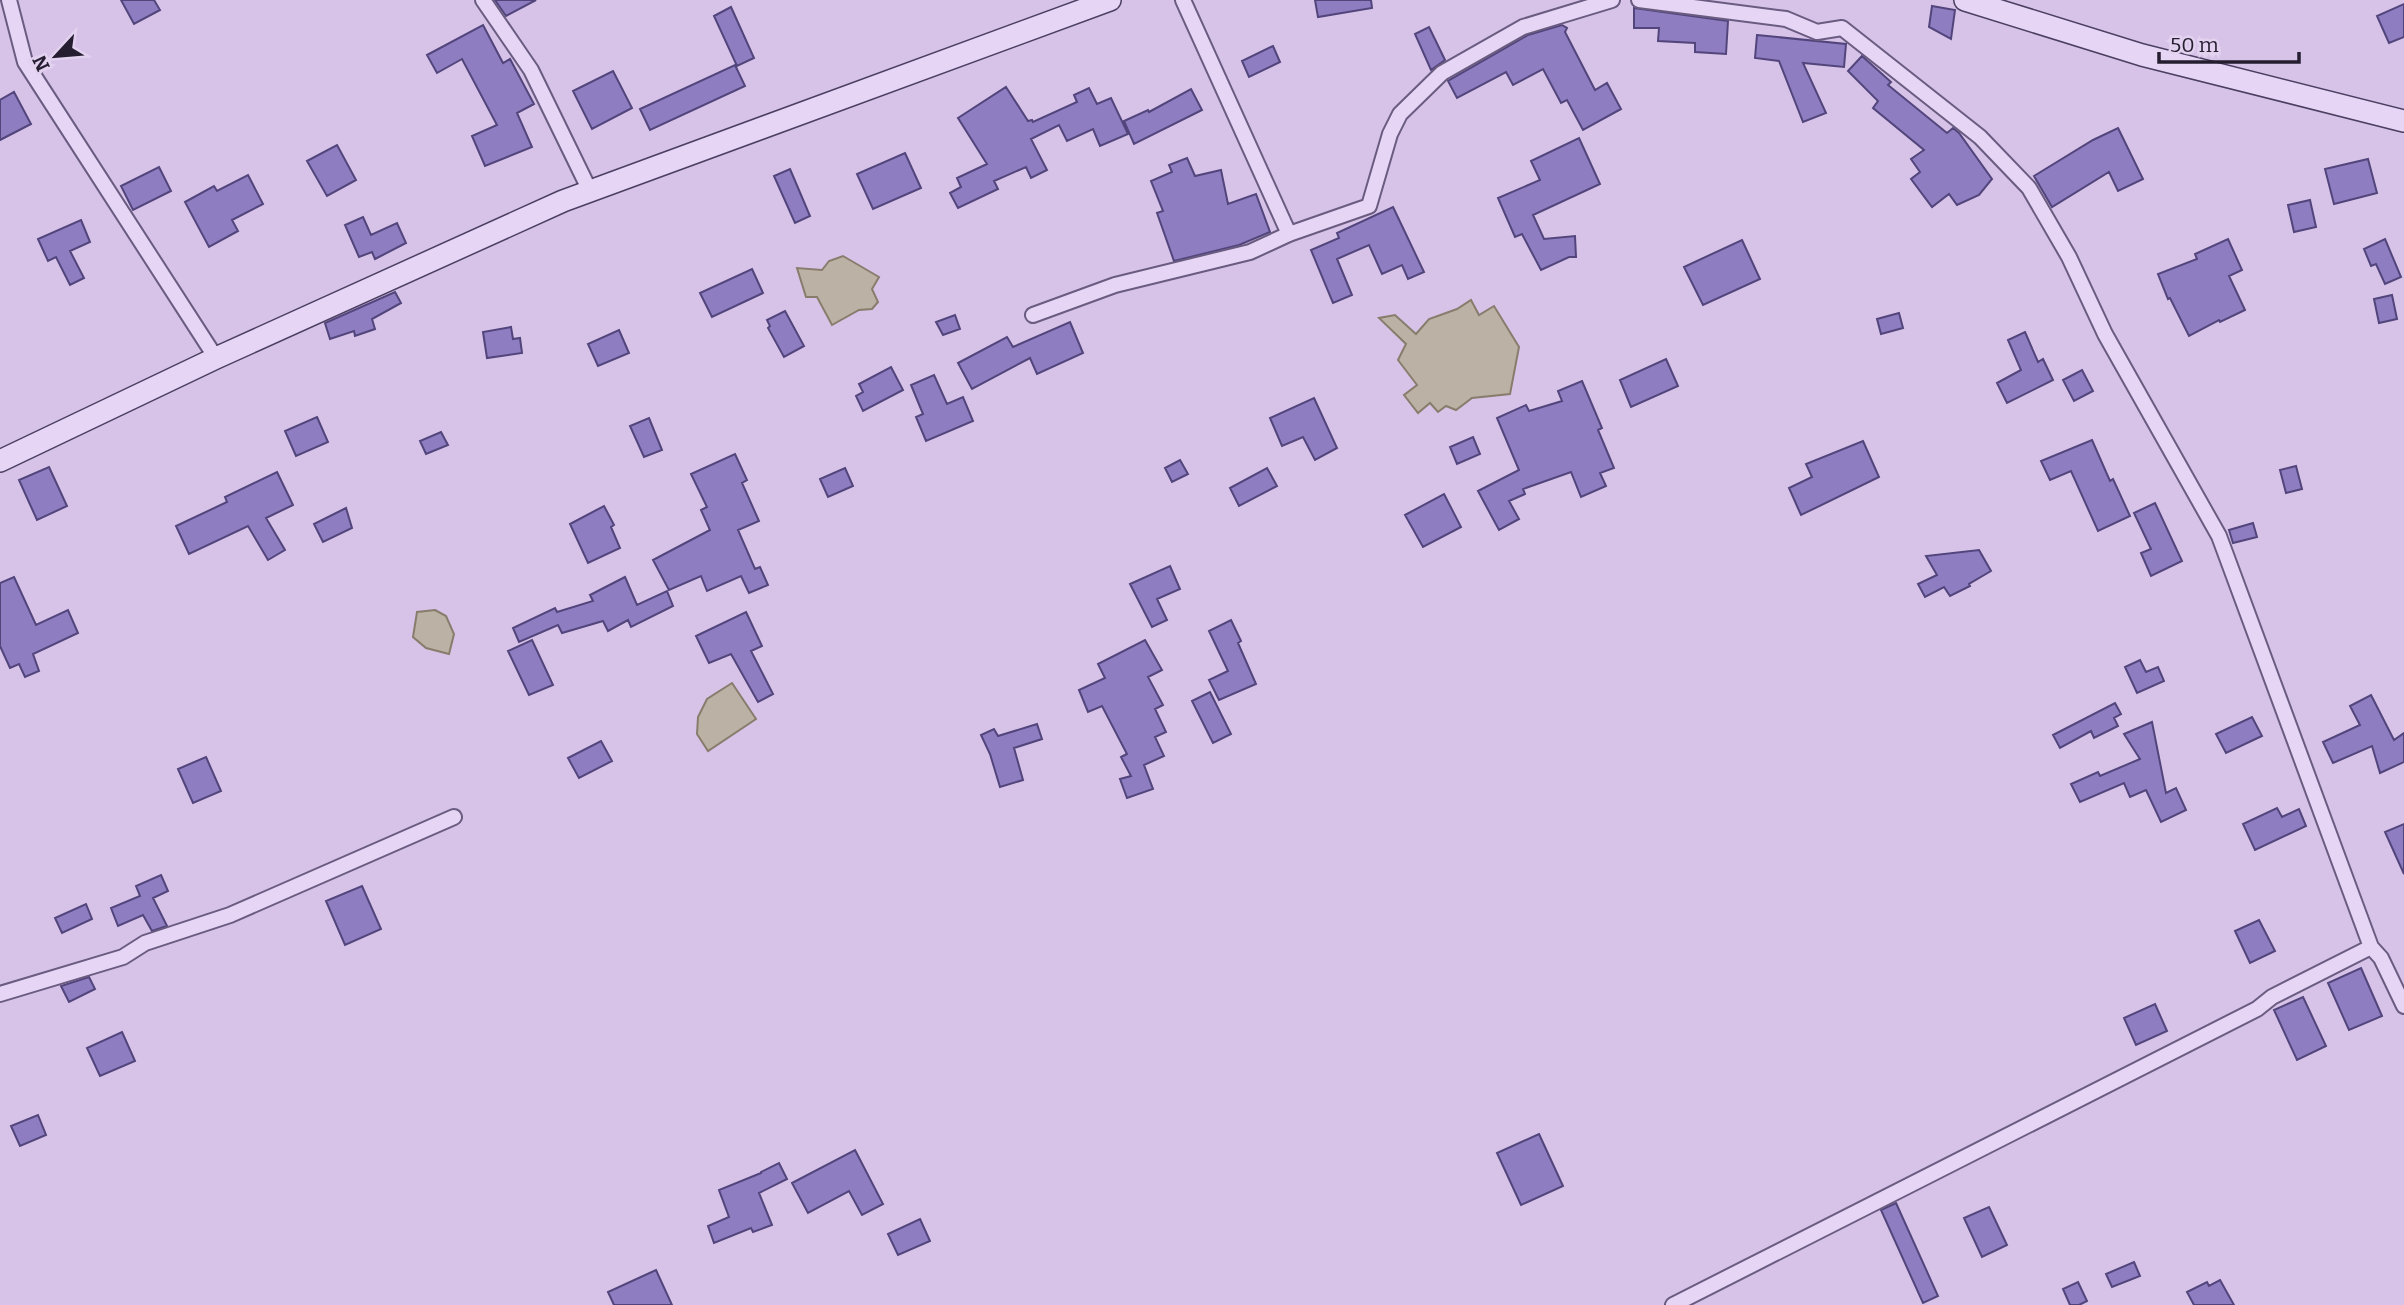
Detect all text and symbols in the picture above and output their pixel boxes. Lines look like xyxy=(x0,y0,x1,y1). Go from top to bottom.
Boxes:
north arrow xyxy=(21,21,91,91)
scale bar xyxy=(2159,21,2299,65)
text: 50 m xyxy=(2170,32,2219,58)
text: N xyxy=(27,51,55,75)

